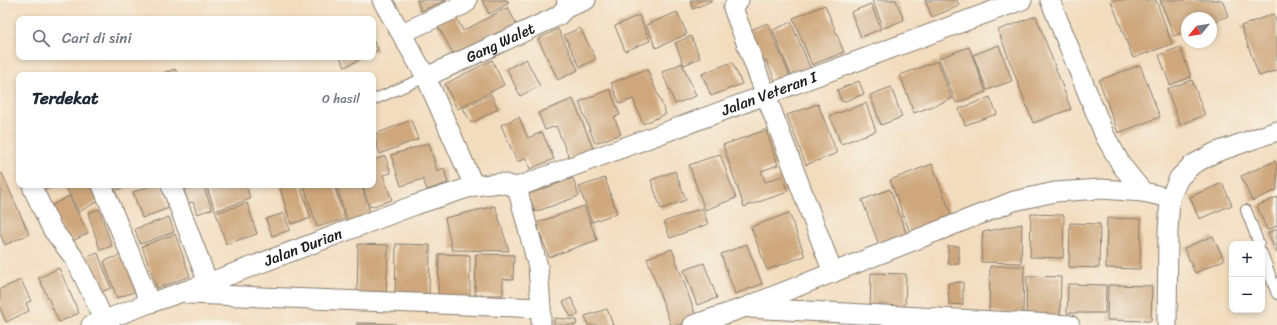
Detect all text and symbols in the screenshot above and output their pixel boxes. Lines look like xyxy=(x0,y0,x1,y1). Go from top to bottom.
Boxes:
north arrow xyxy=(1181,12,1217,48)
street label: Gang Walet xyxy=(461,15,540,70)
search box xyxy=(16,16,376,60)
text: Cari di sini xyxy=(62,25,132,51)
icon: search xyxy=(30,27,52,49)
street label: Jalan Veteran I xyxy=(717,64,822,123)
text: Terdekat xyxy=(32,83,98,113)
text: 0 hasil xyxy=(322,87,360,110)
street label: Jalan Durian xyxy=(260,221,346,274)
map controls xyxy=(1229,241,1265,313)
button: + xyxy=(1229,241,1265,277)
button: − xyxy=(1229,277,1265,313)

